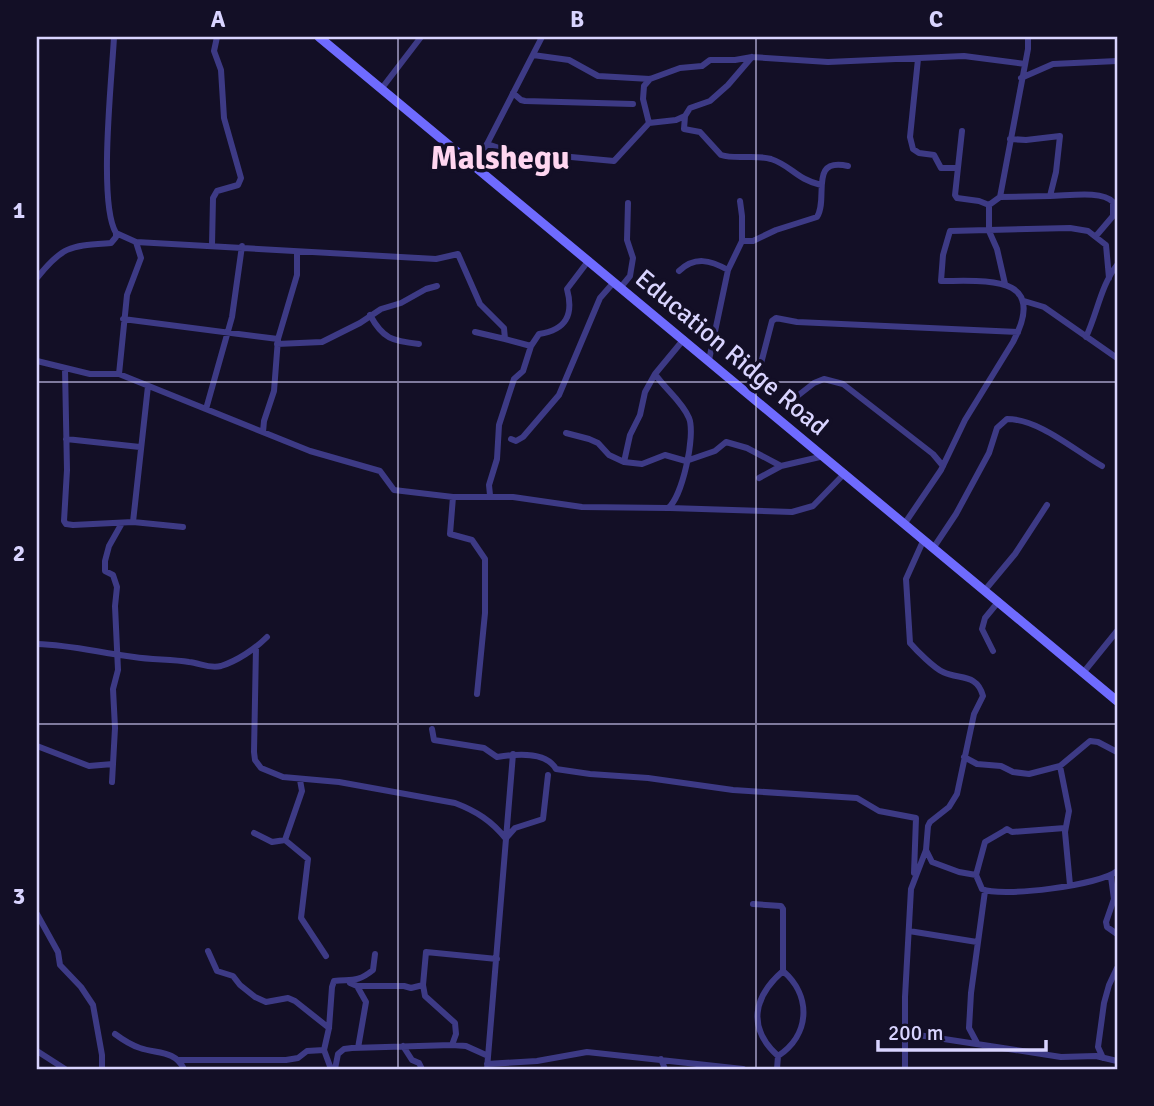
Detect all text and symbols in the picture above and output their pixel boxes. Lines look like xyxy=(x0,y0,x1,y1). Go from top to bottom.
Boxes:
text: A xyxy=(211,5,226,34)
text: B xyxy=(570,5,584,34)
text: C xyxy=(929,5,943,34)
district label: Malshegu xyxy=(430,138,570,179)
text: 1 xyxy=(13,196,25,225)
street label: Education Ridge Road xyxy=(628,263,834,443)
text: 2 xyxy=(13,539,25,568)
text: 3 xyxy=(13,882,25,911)
scale bar xyxy=(878,1008,1046,1052)
text: 200 m xyxy=(888,1020,943,1046)

